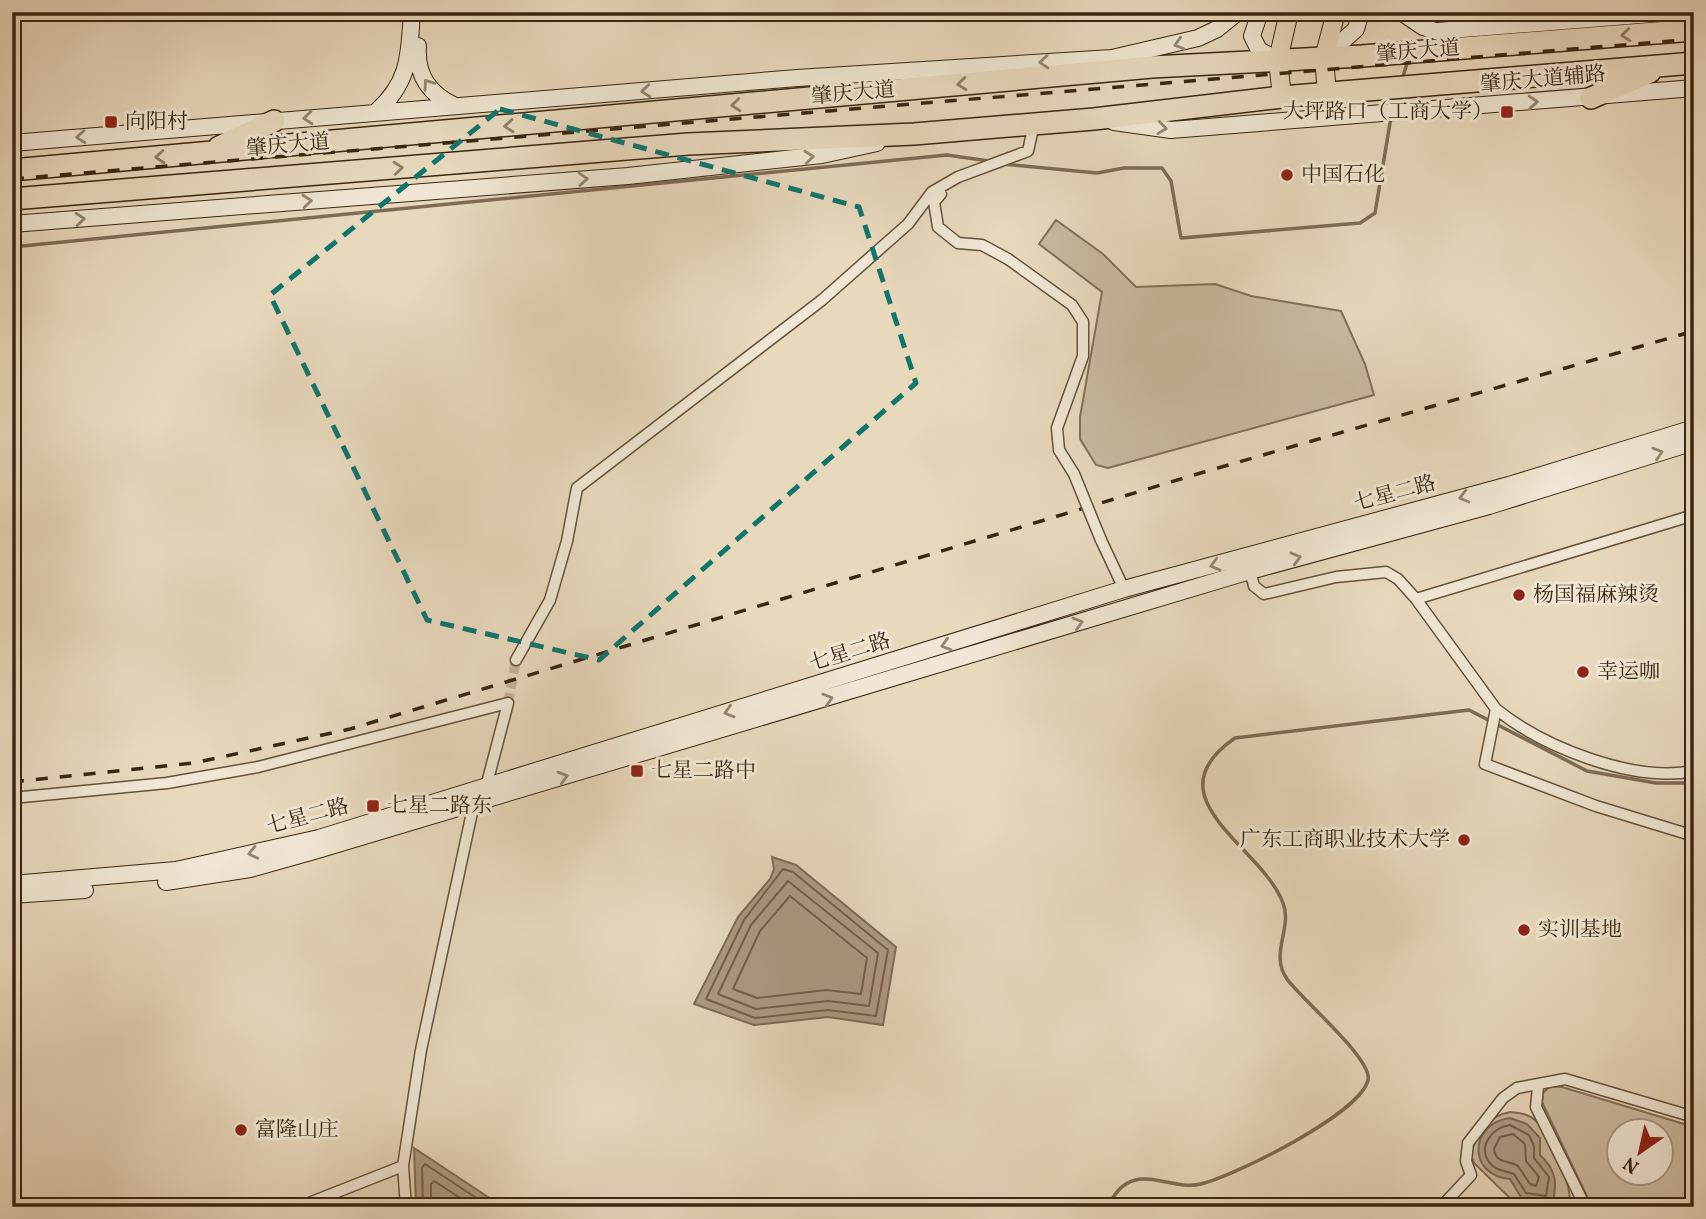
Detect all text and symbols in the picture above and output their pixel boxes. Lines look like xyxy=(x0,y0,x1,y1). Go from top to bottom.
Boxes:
one-way arrow xyxy=(1620,27,1631,42)
street label: 肇庆大道 xyxy=(1375,34,1461,70)
one-way arrow xyxy=(1173,36,1185,50)
one-way arrow xyxy=(1038,55,1049,70)
street label: 肇庆大道辅路 xyxy=(1479,60,1607,100)
street label: 肇庆大道 xyxy=(810,76,896,112)
one-way arrow xyxy=(956,76,967,91)
one-way arrow xyxy=(424,79,436,92)
one-way arrow xyxy=(640,83,651,98)
one-way arrow xyxy=(1528,95,1539,110)
one-way arrow xyxy=(730,97,741,112)
place label: 大坪路口（工商大学） xyxy=(1283,98,1493,127)
marker: 大坪路口（工商大学） xyxy=(1499,104,1515,120)
place label: 向阳村 xyxy=(125,108,188,137)
one-way arrow xyxy=(302,110,313,125)
marker: 向阳村 xyxy=(103,114,119,130)
one-way arrow xyxy=(503,118,514,133)
one-way arrow xyxy=(1156,121,1168,136)
street label: 肇庆大道 xyxy=(245,128,331,164)
one-way arrow xyxy=(75,129,86,144)
one-way arrow xyxy=(155,149,166,164)
one-way arrow xyxy=(803,149,815,164)
one-way arrow xyxy=(393,161,404,176)
place label: 中国石化 xyxy=(1301,161,1385,190)
marker: 中国石化 xyxy=(1279,167,1295,183)
one-way arrow xyxy=(577,172,588,187)
one-way arrow xyxy=(302,194,313,209)
one-way arrow xyxy=(75,212,86,227)
one-way arrow xyxy=(1652,447,1664,462)
street label: 七星二路 xyxy=(1351,469,1439,519)
one-way arrow xyxy=(1458,489,1470,503)
one-way arrow xyxy=(1290,552,1302,566)
one-way arrow xyxy=(1209,556,1221,571)
place label: 杨国福麻辣烫 xyxy=(1533,581,1659,610)
marker: 杨国福麻辣烫 xyxy=(1511,587,1527,603)
one-way arrow xyxy=(1071,616,1083,631)
street label: 七星二路 xyxy=(806,627,894,679)
one-way arrow xyxy=(941,636,953,651)
place label: 幸运咖 xyxy=(1597,658,1660,687)
marker: 幸运咖 xyxy=(1575,664,1591,680)
one-way arrow xyxy=(822,692,834,707)
one-way arrow xyxy=(723,704,736,718)
place label: 七星二路中 xyxy=(651,757,756,786)
marker: 七星二路中 xyxy=(629,763,645,779)
one-way arrow xyxy=(557,771,569,786)
street label: 七星二路 xyxy=(264,792,352,842)
place label: 七星二路东 xyxy=(387,792,492,821)
marker: 七星二路东 xyxy=(365,798,381,814)
place label: 广东工商职业技术大学 xyxy=(1240,826,1450,855)
marker: 广东工商职业技术大学 xyxy=(1456,832,1472,848)
one-way arrow xyxy=(247,845,259,859)
place label: 实训基地 xyxy=(1538,916,1622,945)
marker: 实训基地 xyxy=(1516,922,1532,938)
place label: 富隆山庄 xyxy=(255,1116,339,1145)
north arrow xyxy=(1604,1118,1674,1188)
marker: 富隆山庄 xyxy=(233,1122,249,1138)
text: N xyxy=(1618,1150,1645,1179)

